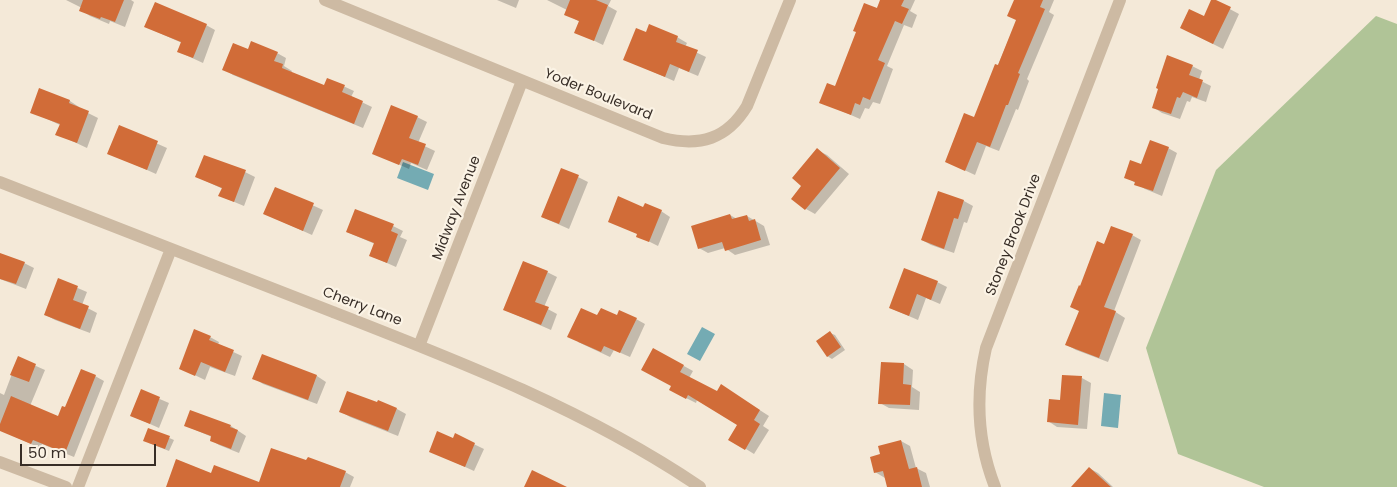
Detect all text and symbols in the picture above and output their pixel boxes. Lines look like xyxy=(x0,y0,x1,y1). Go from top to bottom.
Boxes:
street label: Yoder Boulevard xyxy=(542,66,654,124)
street label: Midway Avenue xyxy=(429,154,485,262)
street label: Stoney Brook Drive xyxy=(983,172,1045,298)
street label: Cherry Lane xyxy=(320,284,404,330)
scale bar xyxy=(22,434,159,466)
text: 50 m xyxy=(28,442,66,463)

